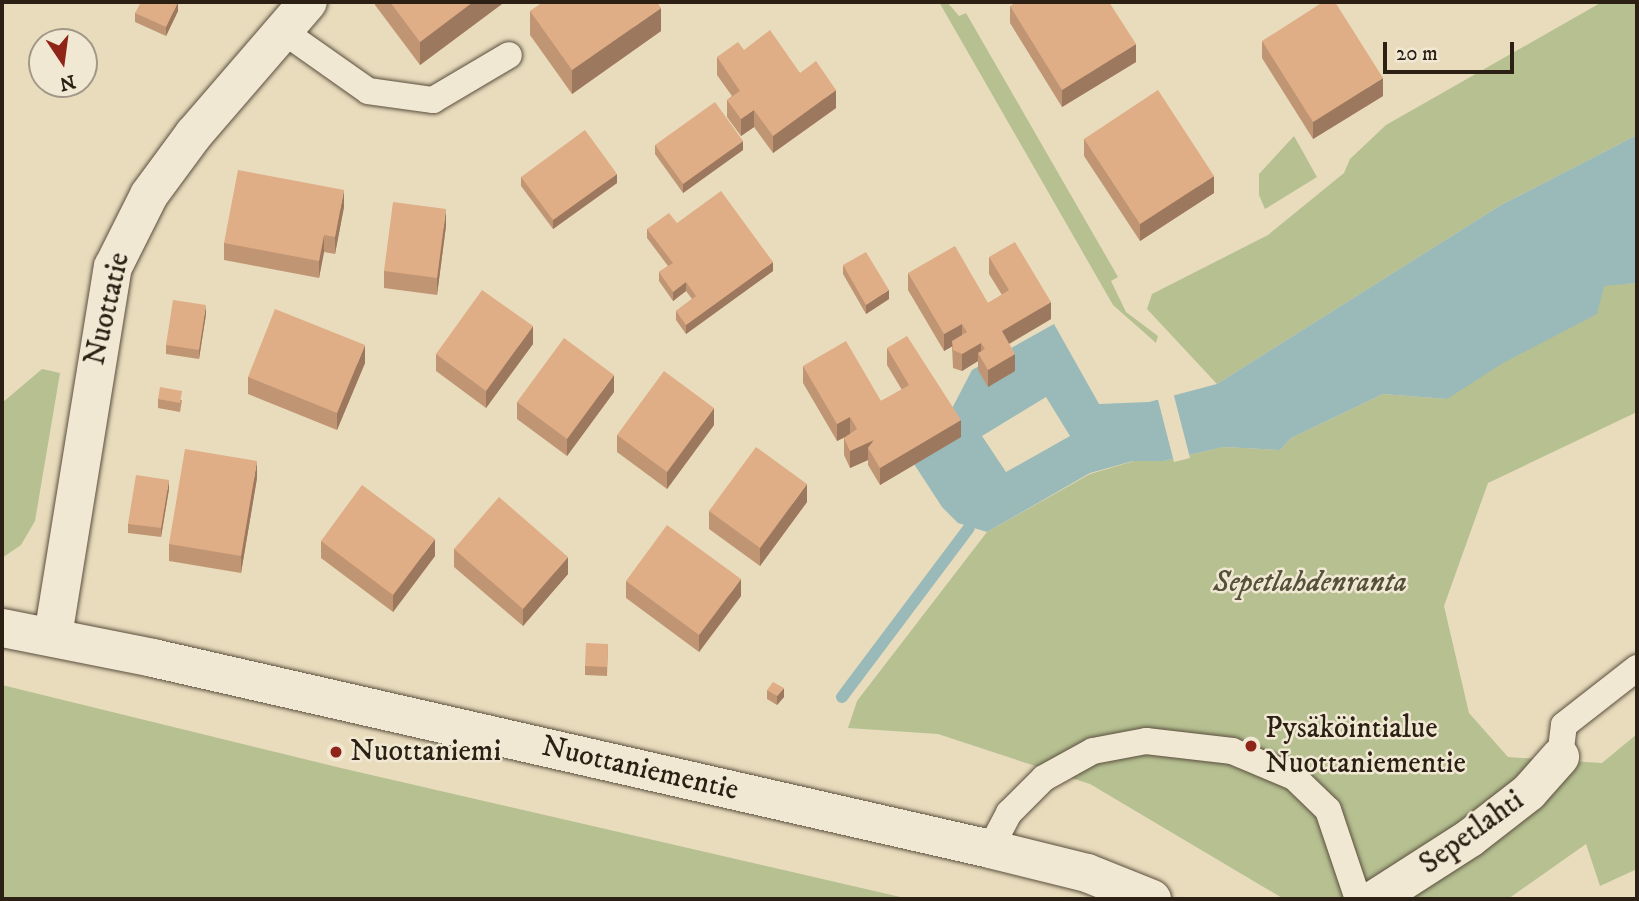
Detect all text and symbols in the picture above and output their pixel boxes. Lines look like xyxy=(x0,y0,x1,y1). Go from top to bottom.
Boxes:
north arrow xyxy=(28,28,98,98)
scale bar xyxy=(1387,28,1518,72)
text: 20 m xyxy=(1396,41,1438,67)
text: N xyxy=(57,69,78,95)
street label: Nuottatie xyxy=(78,249,138,369)
park label: Sepetlahdenranta xyxy=(1213,565,1407,601)
place label: Pysäköintialue Nuottaniementie xyxy=(1265,711,1466,782)
street label: Nuottaniementie xyxy=(538,729,742,809)
place label: Nuottaniemi xyxy=(350,734,501,770)
marker: Pysäköintialue Nuottaniementie xyxy=(1243,738,1259,754)
marker: Nuottaniemi xyxy=(328,744,344,760)
street label: Sepetlahti xyxy=(1413,783,1531,883)

